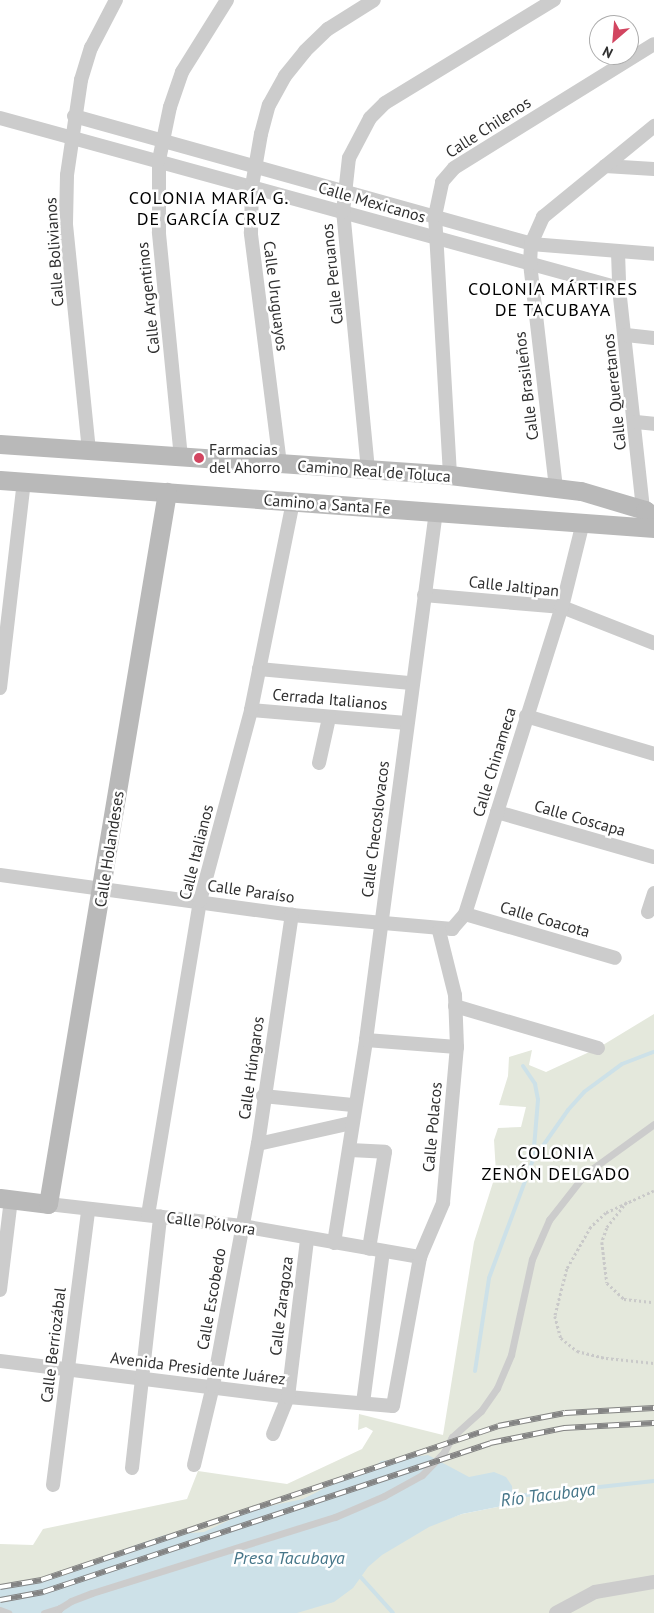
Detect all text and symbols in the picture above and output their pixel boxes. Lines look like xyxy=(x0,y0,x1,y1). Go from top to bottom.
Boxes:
north arrow xyxy=(589,15,639,65)
text: N xyxy=(599,42,616,63)
street label: Calle Chilenos xyxy=(442,92,534,162)
street label: Calle Mexicanos xyxy=(316,178,428,226)
district label: COLONIA MARÍA G. DE GARCÍA CRUZ xyxy=(126,188,292,230)
street label: Calle Bolivianos xyxy=(41,197,67,307)
street label: Calle Peruanos xyxy=(317,223,347,325)
street label: Calle Uruguayos xyxy=(260,240,292,352)
street label: Calle Argentinos xyxy=(133,241,163,355)
district label: COLONIA MÁRTIRES DE TACUBAYA xyxy=(466,279,640,322)
street label: Calle Brasileños xyxy=(510,331,542,441)
street label: Calle Queretanos xyxy=(598,333,630,451)
place label: Farmacias del Ahorro xyxy=(209,439,281,477)
marker: Farmacias del Ahorro xyxy=(193,452,205,464)
street label: Camino Real de Toluca xyxy=(296,456,452,486)
street label: Camino a Santa Fe xyxy=(263,490,391,518)
street label: Calle Jaltipan xyxy=(468,572,560,600)
street label: Cerrada Italianos xyxy=(272,684,388,714)
street label: Calle Chinameca xyxy=(468,705,520,819)
street label: Calle Checoslovacos xyxy=(357,760,393,898)
street label: Calle Holandeses xyxy=(90,789,128,909)
street label: Calle Coscapa xyxy=(532,796,628,840)
street label: Calle Italianos xyxy=(175,802,217,902)
street label: Calle Paraíso xyxy=(206,875,296,907)
street label: Calle Coacota xyxy=(498,897,592,941)
street label: Calle Húngaros xyxy=(234,1015,268,1121)
street label: Calle Polacos xyxy=(419,1081,445,1173)
district label: COLONIA ZENÓN DELGADO xyxy=(480,1143,632,1186)
street label: Calle Pólvora xyxy=(165,1207,257,1239)
street label: Calle Escobedo xyxy=(193,1247,229,1351)
street label: Calle Zaragoza xyxy=(265,1255,297,1357)
street label: Calle Berriozábal xyxy=(36,1286,70,1404)
street label: Avenida Presidente Juárez xyxy=(109,1348,287,1388)
water label: Río Tacubaya xyxy=(499,1478,597,1512)
water label: Presa Tacubaya xyxy=(233,1547,345,1569)

